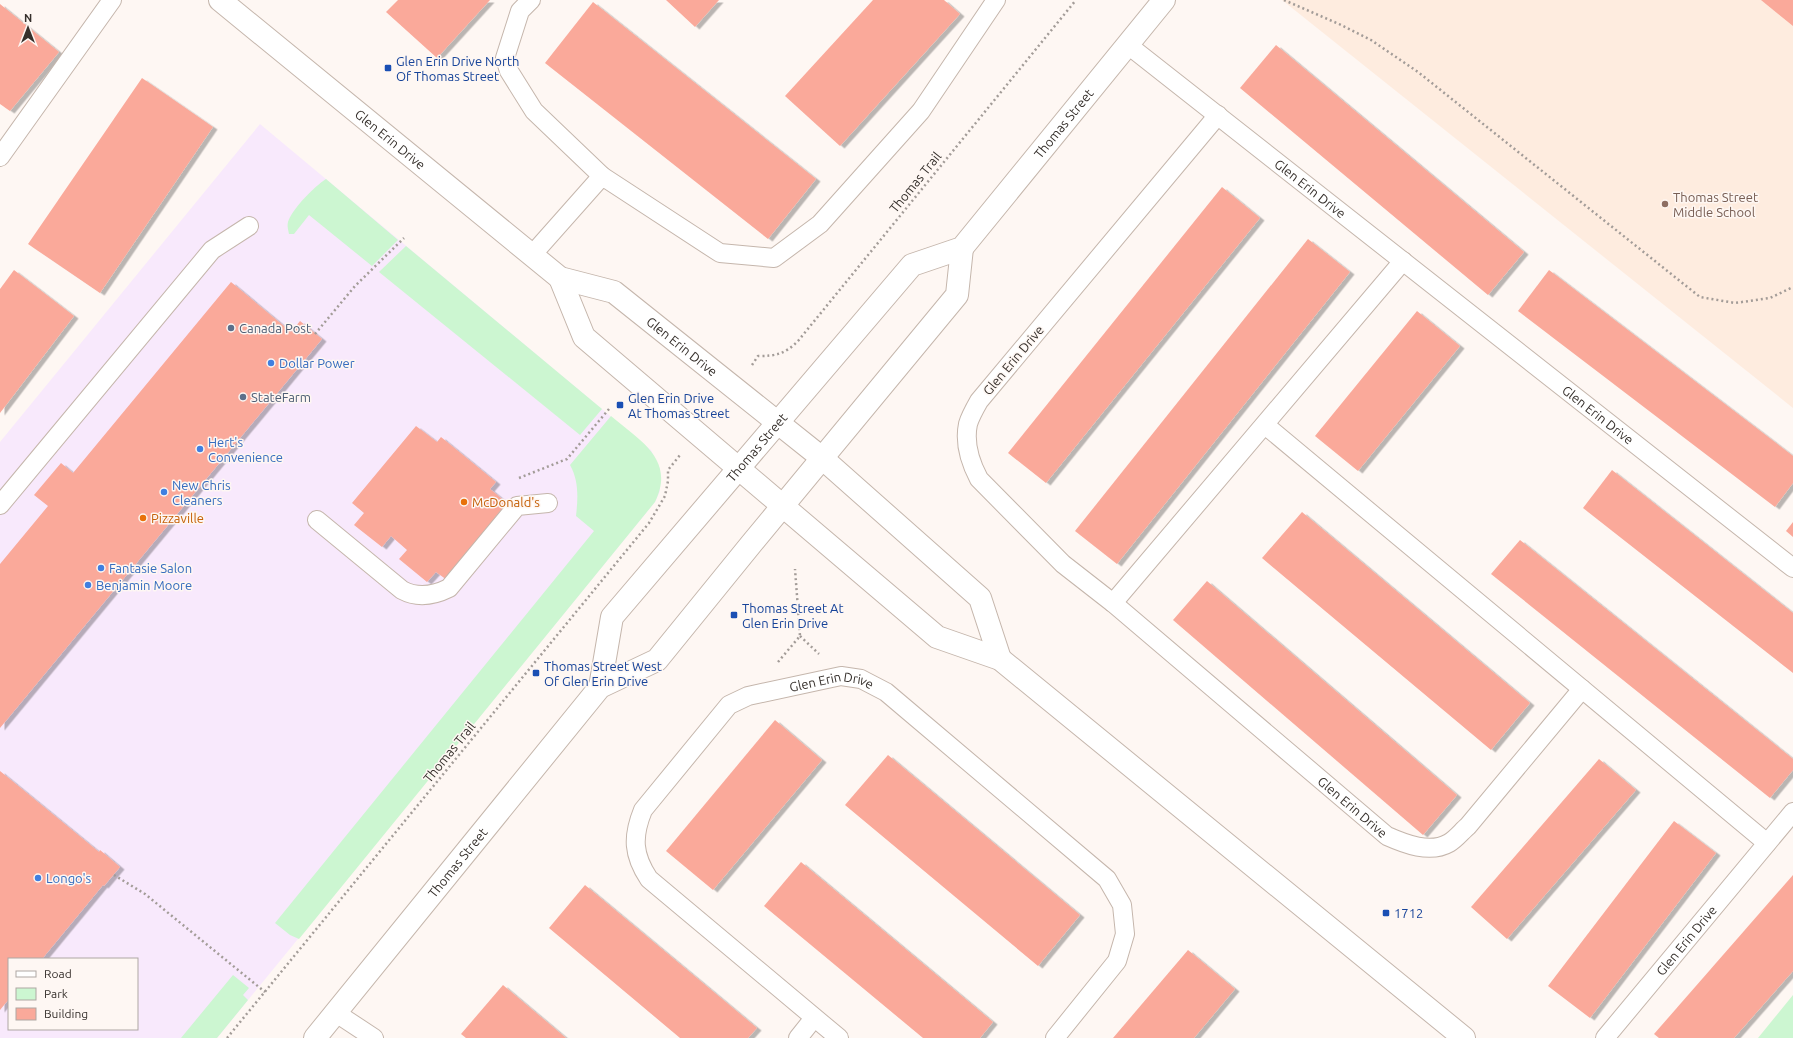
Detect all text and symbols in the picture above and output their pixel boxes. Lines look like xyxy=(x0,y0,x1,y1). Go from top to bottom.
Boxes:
north arrow xyxy=(8,8,48,48)
text: N xyxy=(24,12,32,24)
place label: Glen Erin Drive North Of Thomas Street xyxy=(396,54,519,83)
marker: Glen Erin Drive North Of Thomas Street xyxy=(383,63,393,73)
street label: Thomas Street xyxy=(1031,86,1096,161)
street label: Glen Erin Drive xyxy=(352,107,428,172)
street label: Thomas Trail xyxy=(886,148,944,215)
street label: Glen Erin Drive xyxy=(1272,156,1349,221)
place label: Thomas Street Middle School xyxy=(1673,190,1758,219)
marker: Thomas Street Middle School xyxy=(1660,199,1670,209)
street label: Glen Erin Drive xyxy=(644,314,720,379)
place label: Canada Post xyxy=(239,321,311,335)
marker: Canada Post xyxy=(226,323,236,333)
street label: Glen Erin Drive xyxy=(980,323,1046,397)
place label: Dollar Power xyxy=(279,356,355,370)
marker: Dollar Power xyxy=(266,358,276,368)
street label: Glen Erin Drive xyxy=(1560,383,1636,447)
place label: StateFarm xyxy=(251,390,311,404)
place label: Glen Erin Drive At Thomas Street xyxy=(628,391,730,420)
marker: StateFarm xyxy=(238,392,248,402)
marker: Glen Erin Drive At Thomas Street xyxy=(615,400,625,410)
street label: Thomas Street xyxy=(724,410,790,484)
place label: Hert's Convenience xyxy=(208,435,283,464)
marker: Hert's Convenience xyxy=(195,444,205,454)
place label: New Chris Cleaners xyxy=(172,478,231,507)
marker: New Chris Cleaners xyxy=(159,487,169,497)
place label: McDonald's xyxy=(472,495,540,509)
marker: McDonald's xyxy=(459,497,469,507)
place label: Pizzaville xyxy=(151,511,204,525)
marker: Pizzaville xyxy=(138,513,148,523)
place label: Fantasie Salon xyxy=(109,561,192,575)
marker: Fantasie Salon xyxy=(96,563,106,573)
place label: Benjamin Moore xyxy=(96,578,192,592)
marker: Benjamin Moore xyxy=(83,580,93,590)
place label: Thomas Street At Glen Erin Drive xyxy=(742,601,844,630)
marker: Thomas Street At Glen Erin Drive xyxy=(729,610,739,620)
place label: Thomas Street West Of Glen Erin Drive xyxy=(544,659,662,688)
marker: Thomas Street West Of Glen Erin Drive xyxy=(531,668,541,678)
street label: Glen Erin Drive xyxy=(788,669,876,694)
street label: Thomas Trail xyxy=(420,718,478,785)
street label: Glen Erin Drive xyxy=(1315,774,1390,840)
street label: Thomas Street xyxy=(425,825,490,900)
place label: Longo's xyxy=(46,871,92,885)
marker: Longo's xyxy=(33,873,43,883)
street label: Glen Erin Drive xyxy=(1653,903,1719,978)
place label: 1712 xyxy=(1394,906,1423,920)
marker: 1712 xyxy=(1381,908,1391,918)
legend xyxy=(8,958,138,1030)
text: Road xyxy=(44,967,72,980)
text: Park xyxy=(44,987,68,1000)
text: Building xyxy=(44,1007,88,1020)

